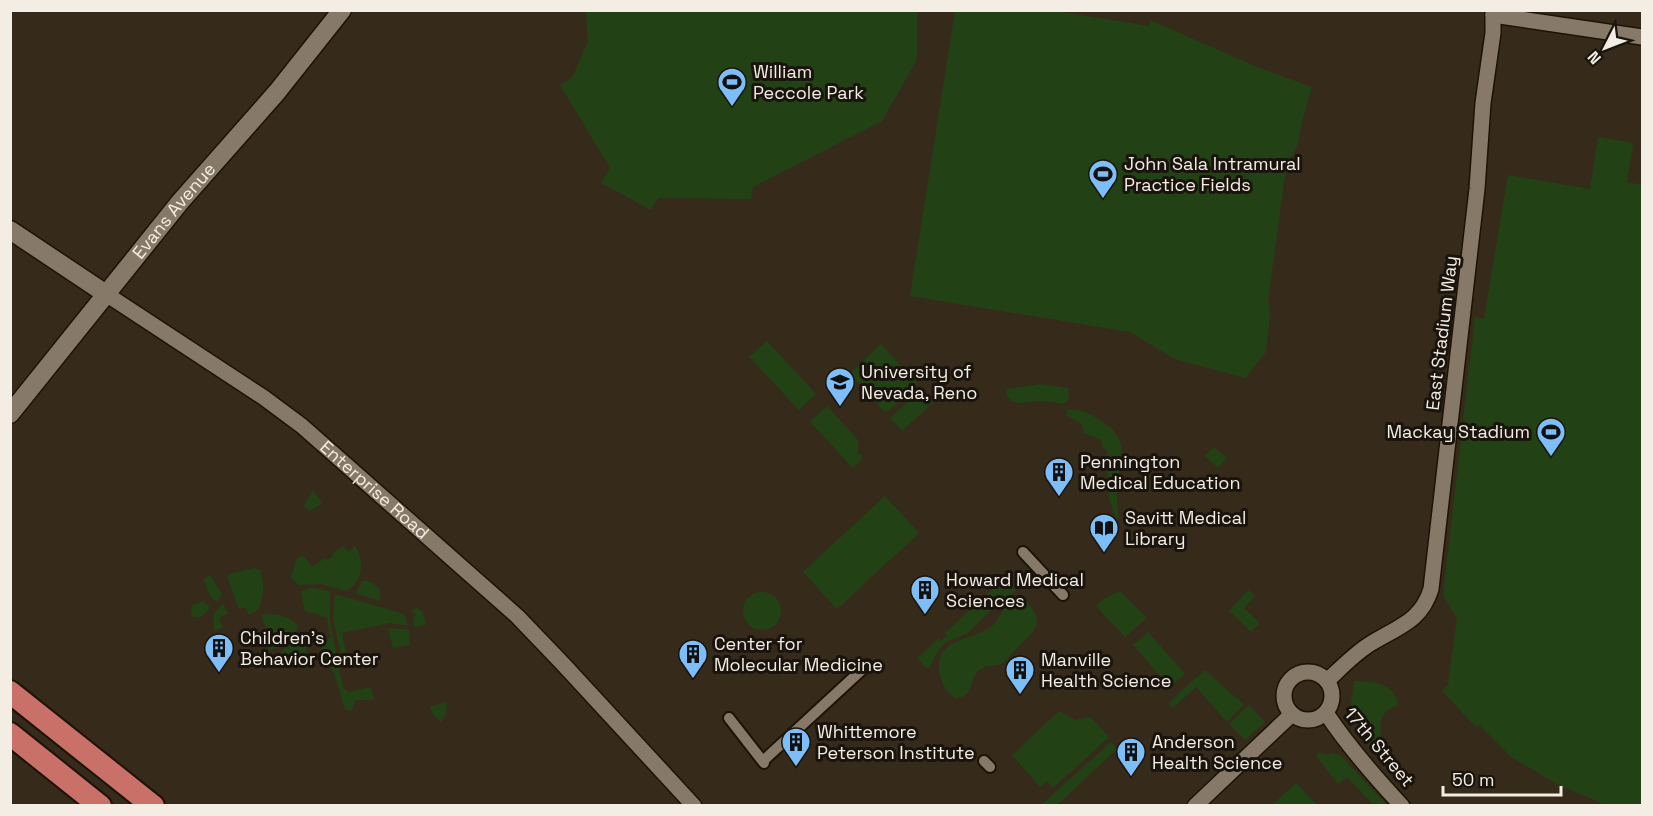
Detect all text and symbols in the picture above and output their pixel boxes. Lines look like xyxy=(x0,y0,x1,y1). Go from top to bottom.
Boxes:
north arrow xyxy=(1575,18,1635,78)
text: N xyxy=(1583,47,1606,69)
place label: William Peccole Park xyxy=(753,60,864,104)
sports icon: William Peccole Park xyxy=(716,66,748,108)
place label: John Sala Intramural Practice Fields xyxy=(1124,152,1301,196)
street label: Evans Avenue xyxy=(127,158,220,263)
sports icon: John Sala Intramural Practice Fields xyxy=(1087,158,1119,200)
street label: East Stadium Way xyxy=(1421,254,1462,412)
place label: University of Nevada, Reno xyxy=(861,360,977,404)
school or university icon: University of Nevada, Reno xyxy=(824,366,856,408)
sports icon: Mackay Stadium xyxy=(1535,416,1567,458)
place label: Mackay Stadium xyxy=(1386,420,1530,443)
street label: Enterprise Road xyxy=(315,435,434,544)
place label: Pennington Medical Education xyxy=(1080,450,1241,494)
building icon: Pennington Medical Education xyxy=(1043,456,1075,498)
place label: Savitt Medical Library xyxy=(1125,506,1246,550)
library icon: Savitt Medical Library xyxy=(1088,512,1120,554)
place label: Howard Medical Sciences xyxy=(946,568,1084,612)
building icon: Howard Medical Sciences xyxy=(909,574,941,616)
place label: Children's Behavior Center xyxy=(240,626,379,670)
building icon: Children's Behavior Center xyxy=(203,632,235,674)
place label: Center for Molecular Medicine xyxy=(714,632,883,676)
building icon: Center for Molecular Medicine xyxy=(677,638,709,680)
place label: Manville Health Science xyxy=(1041,648,1171,692)
building icon: Manville Health Science xyxy=(1004,654,1036,696)
street label: 17th Street xyxy=(1340,702,1419,791)
place label: Whittemore Peterson Institute xyxy=(817,720,975,764)
building icon: Whittemore Peterson Institute xyxy=(780,726,812,768)
place label: Anderson Health Science xyxy=(1152,730,1282,774)
building icon: Anderson Health Science xyxy=(1115,736,1147,778)
scale bar xyxy=(1443,759,1562,797)
text: 50 m xyxy=(1452,768,1494,791)

